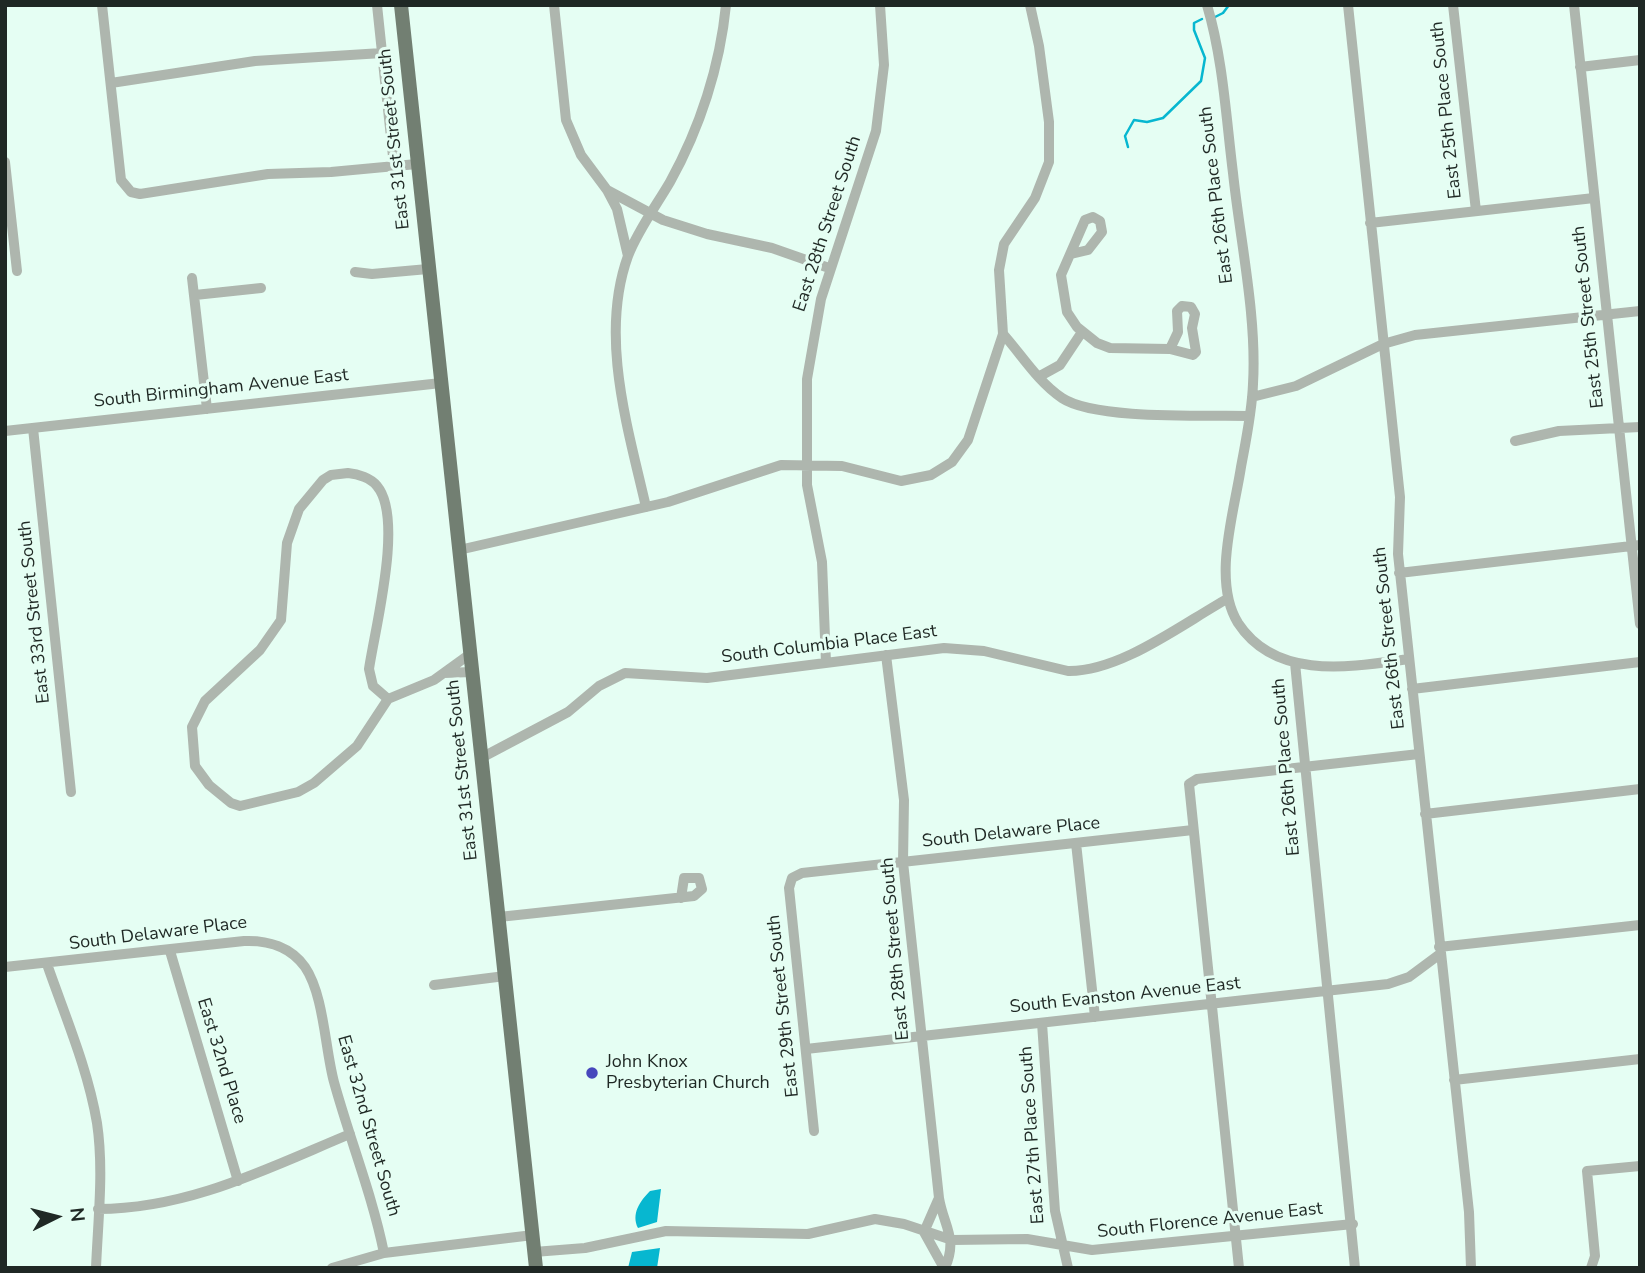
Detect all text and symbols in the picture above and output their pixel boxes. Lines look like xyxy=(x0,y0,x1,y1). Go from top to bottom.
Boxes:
street label: East 25th Place South xyxy=(1427,20,1467,200)
street label: East 31st Street South xyxy=(375,47,415,231)
street label: East 26th Place South xyxy=(1195,105,1239,285)
street label: East 28th Street South xyxy=(789,133,867,315)
street label: East 25th Street South xyxy=(1569,225,1609,409)
street label: South Birmingham Avenue East xyxy=(93,365,349,413)
street label: East 33rd Street South xyxy=(15,519,55,705)
street label: East 26th Street South xyxy=(1370,546,1410,730)
street label: South Columbia Place East xyxy=(720,621,938,669)
street label: East 26th Place South xyxy=(1268,677,1306,857)
street label: East 31st Street South xyxy=(443,678,483,862)
street label: South Delaware Place xyxy=(921,813,1101,853)
street label: East 28th Street South xyxy=(877,857,915,1041)
street label: South Delaware Place xyxy=(68,912,248,956)
street label: East 29th Street South xyxy=(764,914,804,1098)
street label: South Evanston Avenue East xyxy=(1009,973,1241,1019)
street label: East 32nd Place xyxy=(192,996,250,1126)
street label: East 32nd Street South xyxy=(332,1033,404,1219)
street label: East 27th Place South xyxy=(1016,1045,1050,1225)
place label: John Knox Presbyterian Church xyxy=(606,1052,770,1094)
marker: John Knox Presbyterian Church xyxy=(584,1065,600,1081)
north arrow xyxy=(21,1182,91,1252)
street label: South Florence Avenue East xyxy=(1096,1198,1324,1244)
text: N xyxy=(63,1206,91,1223)

